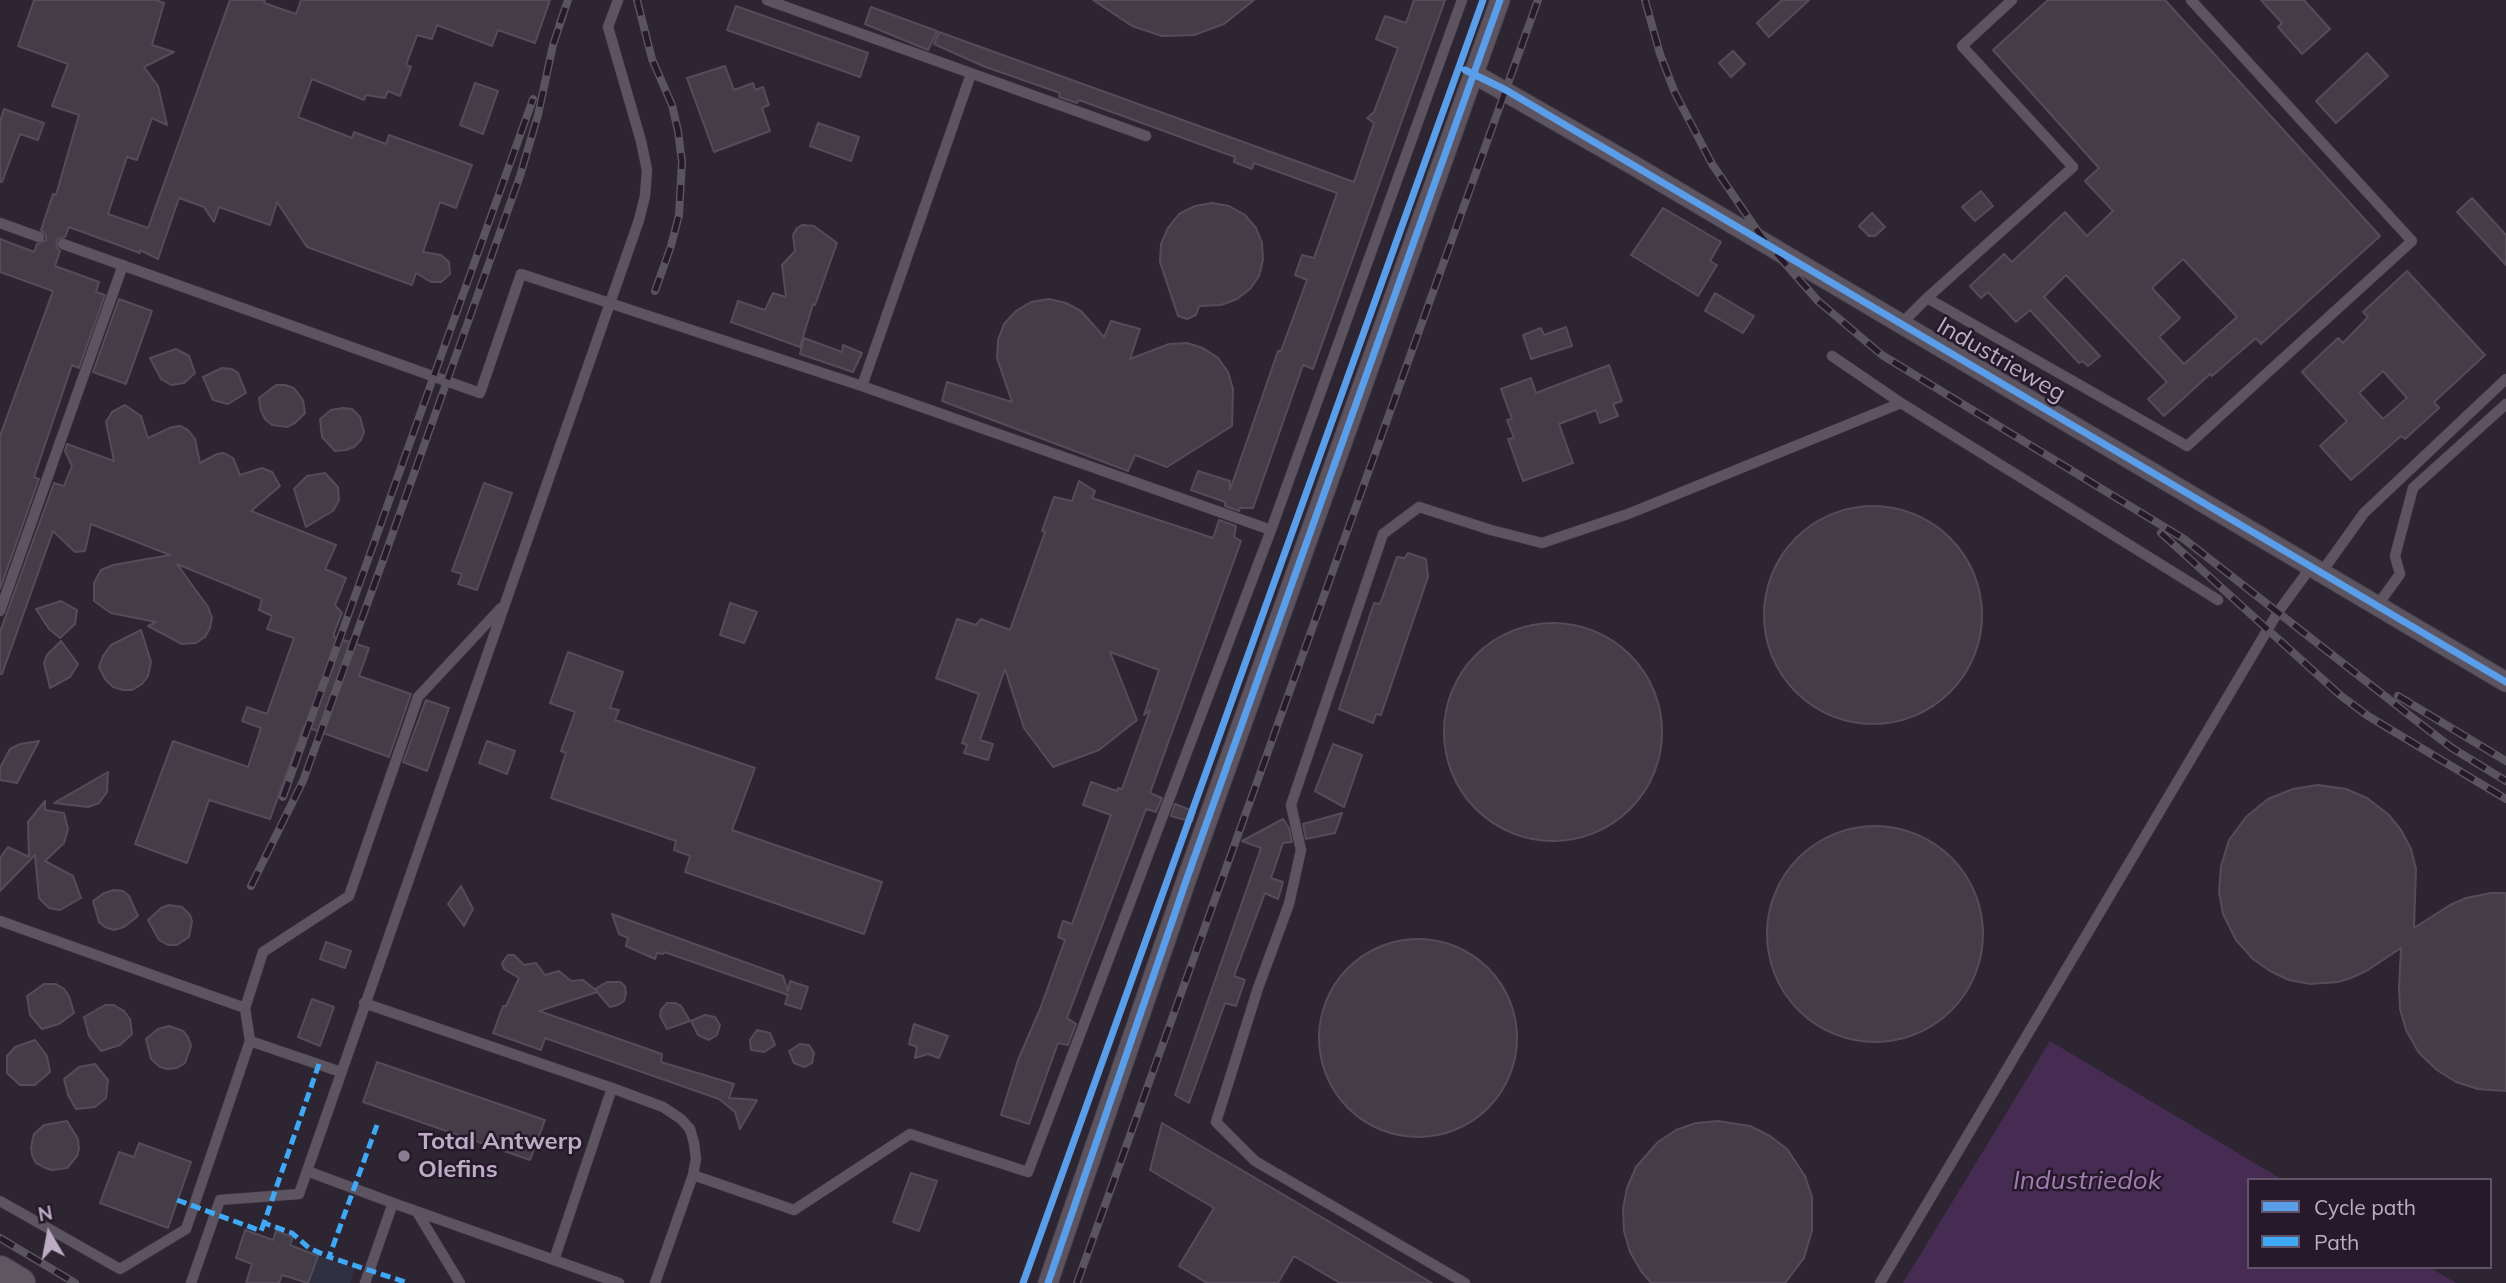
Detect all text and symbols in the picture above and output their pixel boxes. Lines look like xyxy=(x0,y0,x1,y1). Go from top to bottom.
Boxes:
street label: Industrieweg xyxy=(1931,311,2071,409)
place label: Total Antwerp Olefins xyxy=(418,1128,582,1184)
marker: Total Antwerp Olefins xyxy=(396,1148,412,1164)
water label: Industriedok xyxy=(2013,1165,2161,1197)
legend xyxy=(2247,1178,2492,1269)
text: Cycle path xyxy=(2314,1194,2416,1220)
north arrow xyxy=(14,1199,84,1269)
text: N xyxy=(36,1200,55,1226)
text: Path xyxy=(2314,1229,2359,1255)

